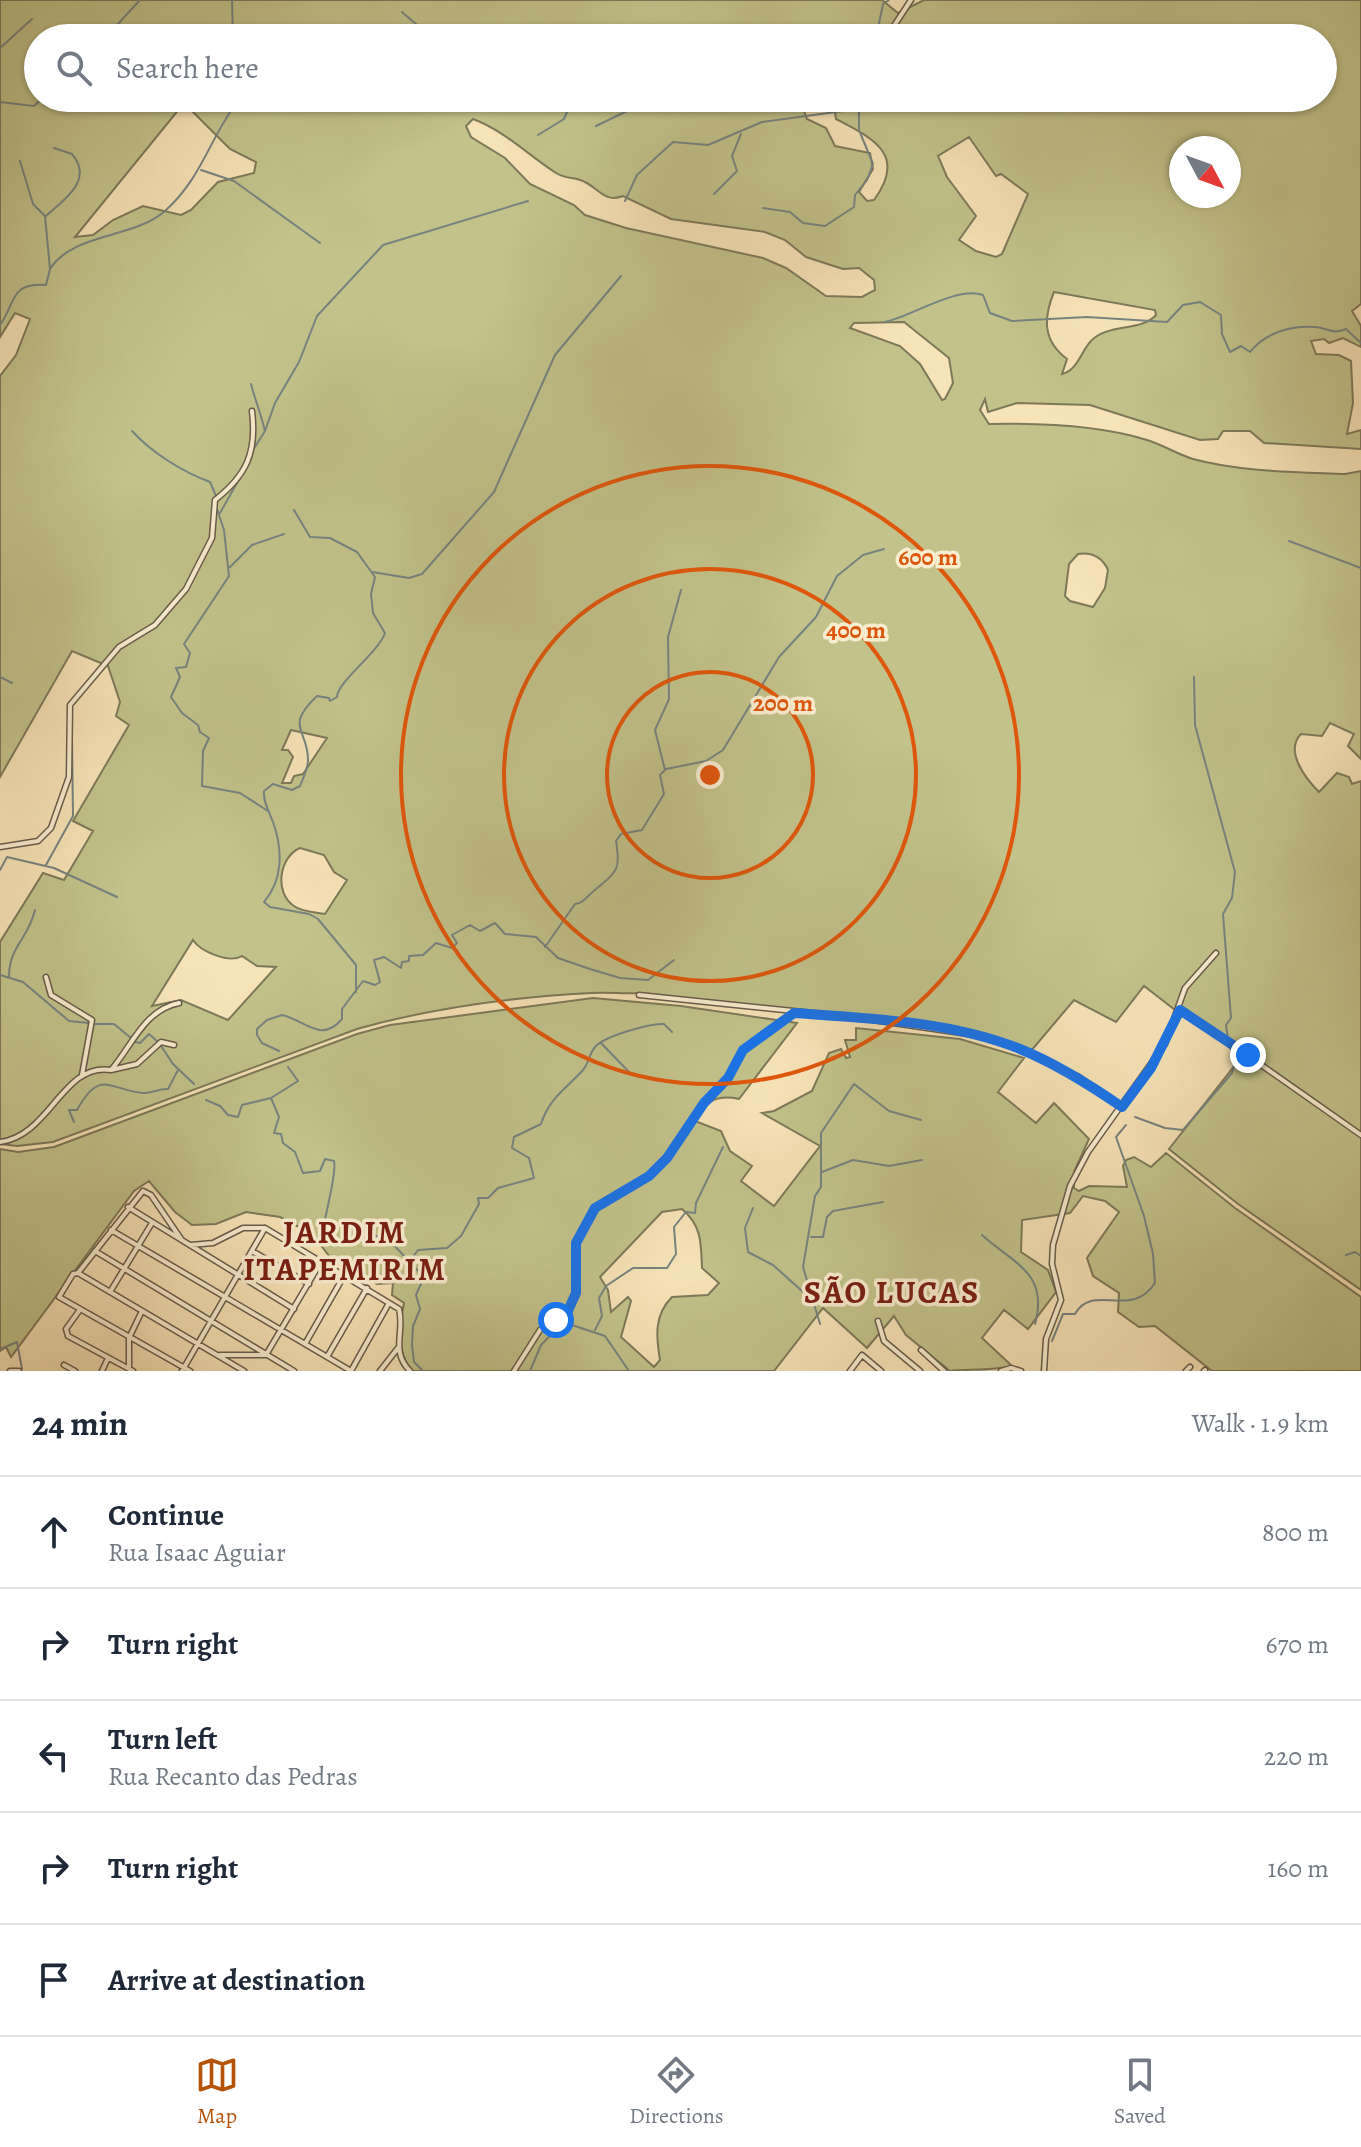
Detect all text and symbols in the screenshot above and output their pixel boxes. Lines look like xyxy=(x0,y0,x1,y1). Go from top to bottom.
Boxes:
search box xyxy=(24,24,1337,112)
icon: search xyxy=(52,46,96,90)
text: Search here xyxy=(116,48,259,88)
north arrow xyxy=(1169,136,1241,208)
text: 600 m xyxy=(898,541,958,573)
text: 400 m xyxy=(826,614,886,646)
text: 200 m xyxy=(753,687,813,719)
centre of rings xyxy=(696,761,724,789)
route end xyxy=(1230,1037,1266,1073)
district label: JARDIM ITAPEMIRIM xyxy=(243,1210,447,1291)
district label: SÃO LUCAS xyxy=(804,1270,980,1314)
route start xyxy=(538,1302,574,1338)
text: 24 min xyxy=(32,1400,128,1447)
text: Walk · 1.9 km xyxy=(1192,1406,1329,1441)
text: Continue xyxy=(108,1495,224,1535)
icon: ahead xyxy=(32,1510,76,1554)
text: 800 m xyxy=(1262,1515,1329,1550)
text: Rua Isaac Aguiar xyxy=(108,1535,286,1570)
icon: right xyxy=(32,1622,76,1666)
text: Turn right xyxy=(108,1624,238,1664)
text: 670 m xyxy=(1265,1627,1329,1662)
text: Turn left xyxy=(108,1719,217,1759)
icon: left xyxy=(32,1734,76,1778)
text: 220 m xyxy=(1264,1739,1329,1774)
text: Rua Recanto das Pedras xyxy=(108,1759,358,1794)
icon: right xyxy=(32,1846,76,1890)
text: Turn right xyxy=(108,1848,238,1888)
text: 160 m xyxy=(1267,1851,1329,1886)
icon: arrive xyxy=(32,1958,76,2002)
text: Arrive at destination xyxy=(108,1960,365,2000)
tab: Map xyxy=(195,2053,239,2131)
tab: Directions xyxy=(629,2053,724,2131)
tab: Saved xyxy=(1114,2053,1166,2131)

